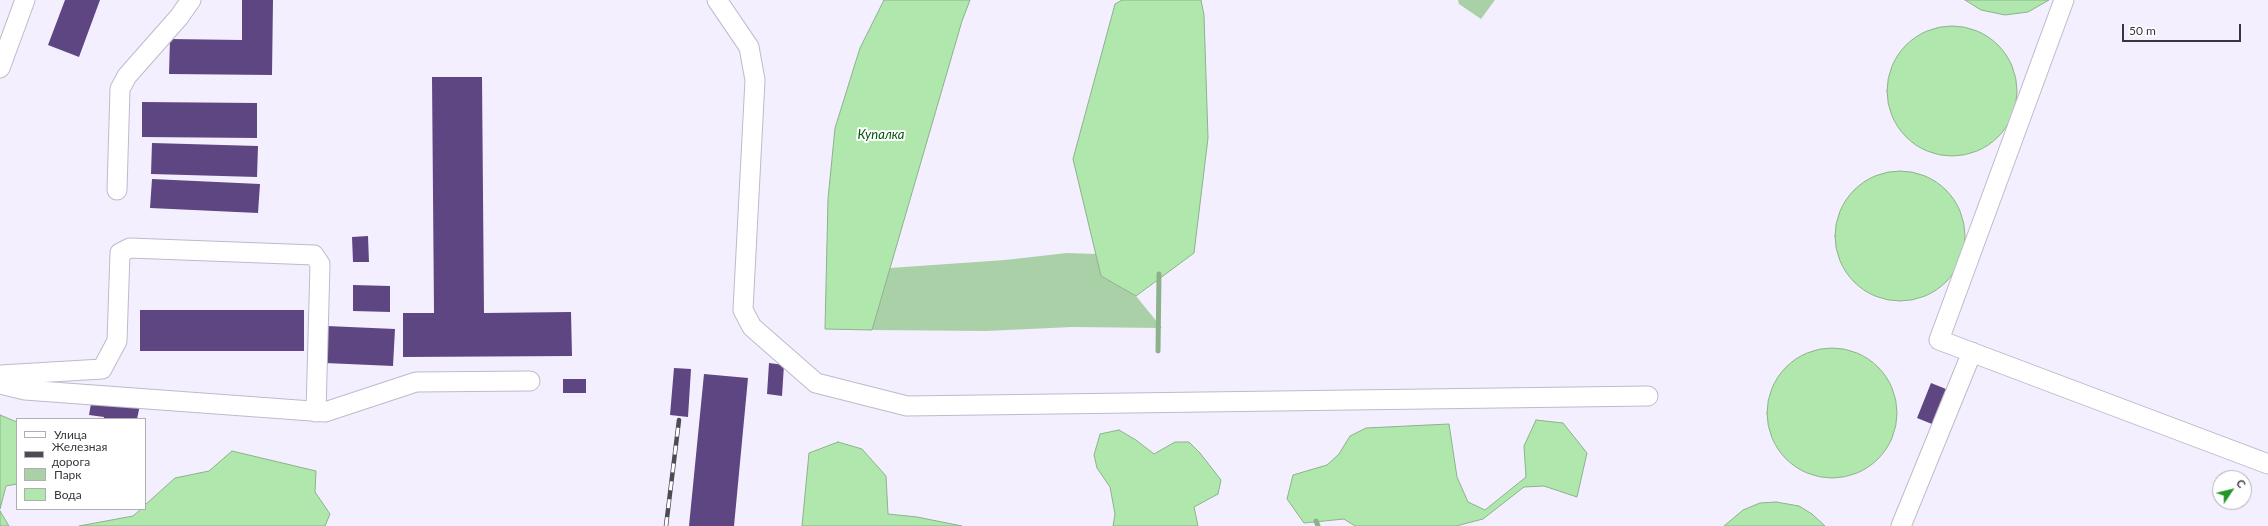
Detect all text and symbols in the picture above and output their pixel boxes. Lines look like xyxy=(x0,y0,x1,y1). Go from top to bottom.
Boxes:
scale bar xyxy=(2124,16,2243,42)
text: 50 m xyxy=(2129,23,2156,38)
water label: Купалка xyxy=(857,127,905,143)
legend xyxy=(16,418,146,510)
text: Улица xyxy=(54,427,87,442)
text: Железная дорога xyxy=(52,439,107,469)
text: Парк xyxy=(54,467,82,482)
north arrow xyxy=(2212,470,2252,510)
text: С xyxy=(2234,477,2249,490)
text: Вода xyxy=(54,487,82,502)

